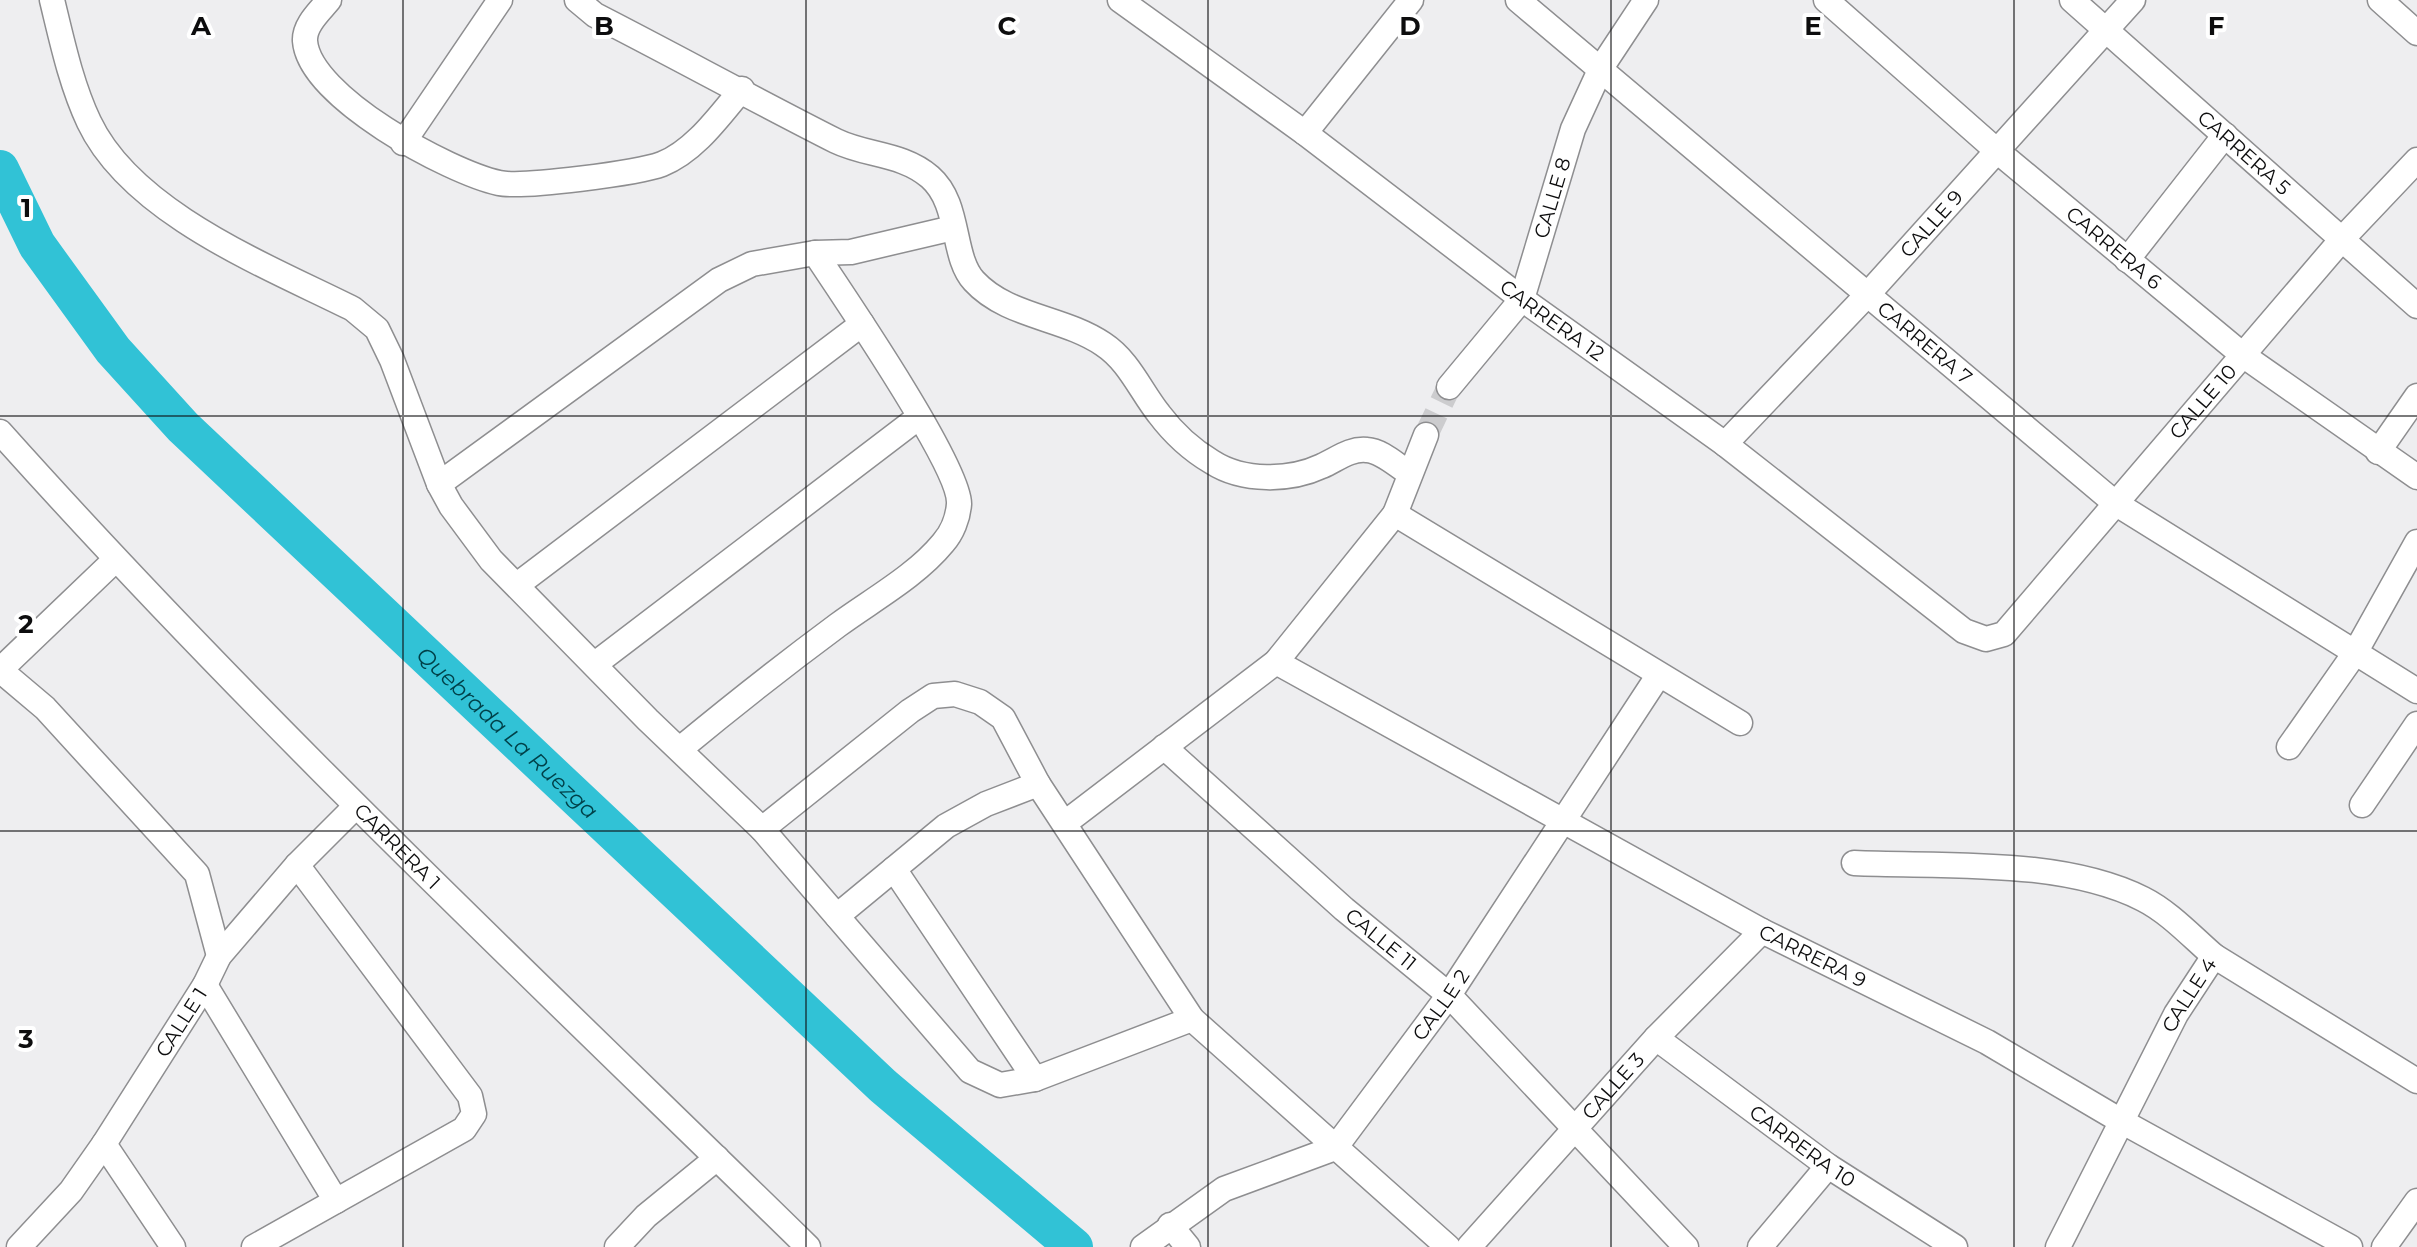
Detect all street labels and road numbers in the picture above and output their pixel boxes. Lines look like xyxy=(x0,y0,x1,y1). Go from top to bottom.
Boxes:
street label: CARRERA 5 xyxy=(2193,105,2295,200)
street label: CALLE 8 xyxy=(1529,155,1576,241)
street label: CALLE 9 xyxy=(1895,185,1968,262)
street label: CARRERA 6 xyxy=(2061,201,2166,294)
street label: CARRERA 12 xyxy=(1495,274,1609,366)
street label: CARRERA 7 xyxy=(1873,296,1977,389)
street label: CALLE 10 xyxy=(2164,359,2242,444)
street label: CARRERA 1 xyxy=(349,798,445,894)
street label: CALLE 11 xyxy=(1341,903,1421,975)
street label: CARRERA 9 xyxy=(1755,919,1870,993)
street label: CALLE 4 xyxy=(2157,953,2221,1036)
street label: CALLE 2 xyxy=(1407,965,1474,1045)
street label: CALLE 1 xyxy=(150,983,212,1062)
street label: CALLE 3 xyxy=(1577,1048,1649,1124)
street label: CARRERA 10 xyxy=(1745,1100,1860,1192)

